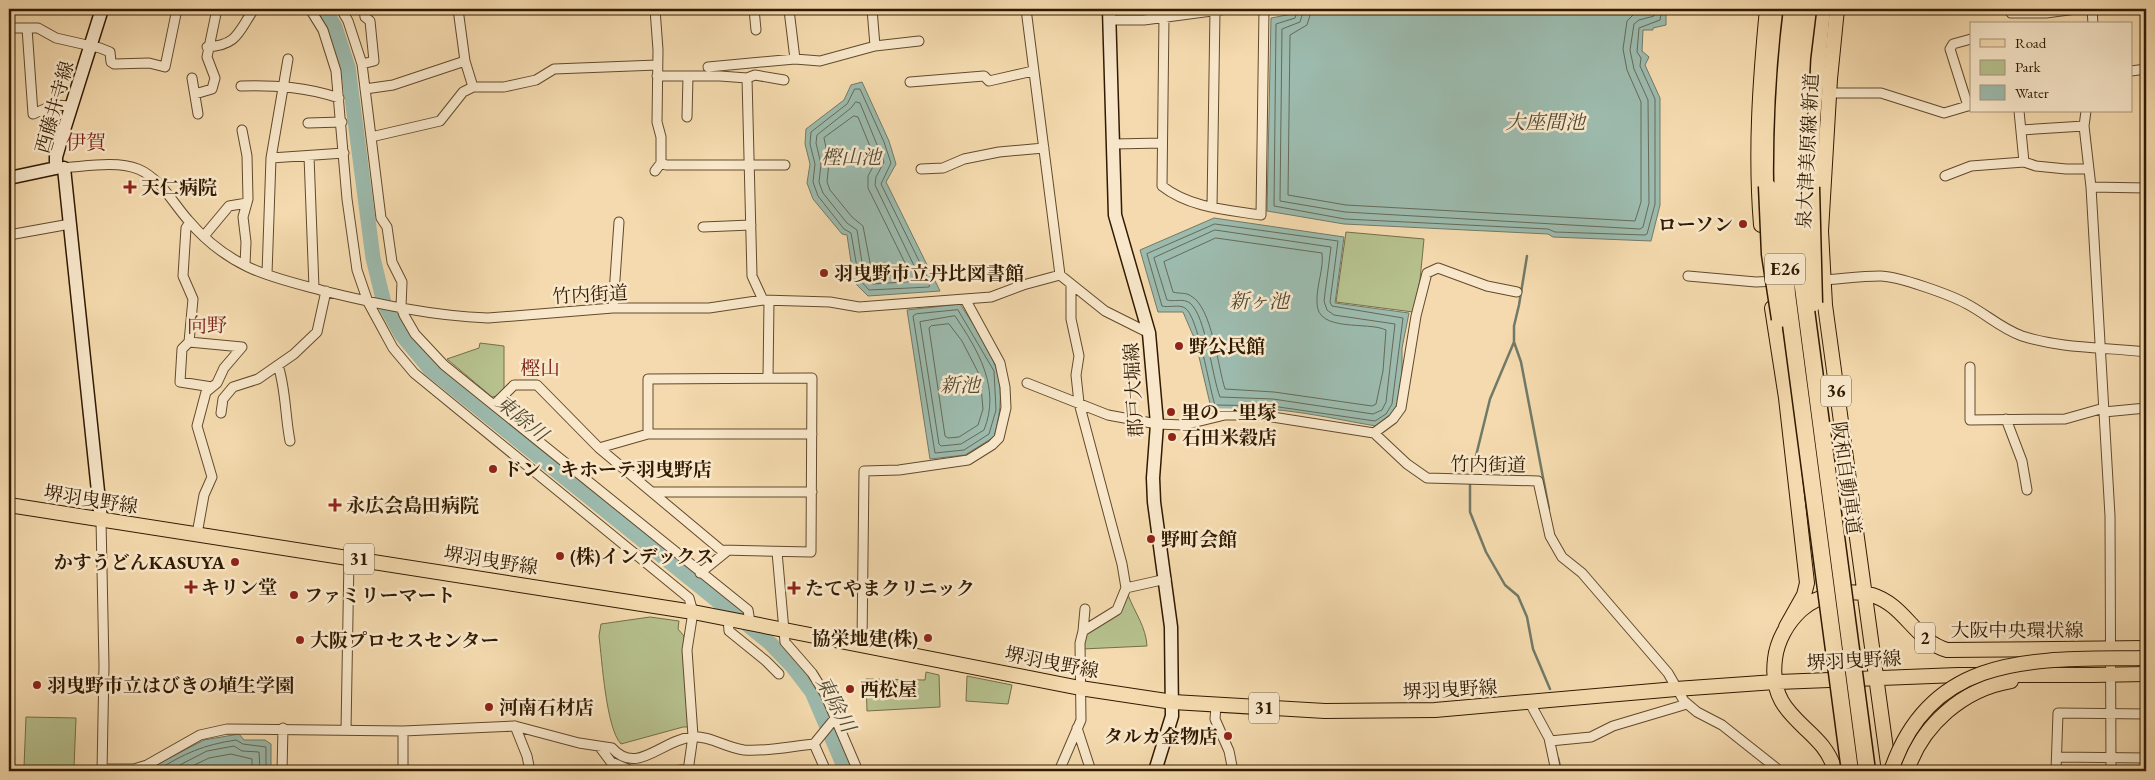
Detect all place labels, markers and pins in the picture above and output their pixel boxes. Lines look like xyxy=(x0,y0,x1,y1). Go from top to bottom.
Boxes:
place label: 天仁病院 xyxy=(141,175,217,200)
marker: 天仁病院 xyxy=(123,180,137,194)
place label: ローソン xyxy=(1658,212,1733,237)
marker: ローソン xyxy=(1737,218,1749,230)
place label: 羽曳野市立丹比図書館 xyxy=(834,261,1024,286)
marker: 羽曳野市立丹比図書館 xyxy=(818,267,830,279)
place label: 野公民館 xyxy=(1189,334,1265,359)
marker: 野公民館 xyxy=(1173,340,1185,352)
place label: 里の一里塚 xyxy=(1181,400,1276,425)
marker: 里の一里塚 xyxy=(1165,406,1177,418)
place label: 石田米穀店 xyxy=(1182,425,1277,450)
marker: 石田米穀店 xyxy=(1166,431,1178,443)
place label: ドン・キホーテ羽曳野店 xyxy=(503,457,712,482)
marker: ドン・キホーテ羽曳野店 xyxy=(487,463,499,475)
place label: 永広会島田病院 xyxy=(346,493,479,518)
marker: 永広会島田病院 xyxy=(328,498,342,512)
place label: 野町会館 xyxy=(1161,527,1237,552)
marker: 野町会館 xyxy=(1145,533,1157,545)
place label: (株)インデックス xyxy=(570,544,714,569)
place label: かすうどんKASUYA xyxy=(54,550,225,575)
marker: (株)インデックス xyxy=(554,550,566,562)
marker: かすうどんKASUYA xyxy=(229,556,241,568)
place label: キリン堂 xyxy=(201,575,277,600)
place label: たてやまクリニック xyxy=(805,576,975,601)
marker: キリン堂 xyxy=(185,581,197,593)
marker: たてやまクリニック xyxy=(787,581,801,595)
place label: ファミリーマート xyxy=(304,583,456,608)
marker: ファミリーマート xyxy=(288,589,300,601)
place label: 協栄地建(株) xyxy=(811,626,918,651)
place label: 大阪プロセスセンター xyxy=(310,628,499,653)
marker: 協栄地建(株) xyxy=(922,632,934,644)
marker: 大阪プロセスセンター xyxy=(294,634,306,646)
place label: 羽曳野市立はびきの埴生学園 xyxy=(47,673,294,698)
place label: 西松屋 xyxy=(860,677,917,702)
marker: 羽曳野市立はびきの埴生学園 xyxy=(31,679,43,691)
marker: 西松屋 xyxy=(844,683,856,695)
place label: 河南石材店 xyxy=(499,695,594,720)
marker: 河南石材店 xyxy=(483,701,495,713)
place label: タルカ金物店 xyxy=(1104,724,1218,749)
marker: タルカ金物店 xyxy=(1222,730,1234,742)

